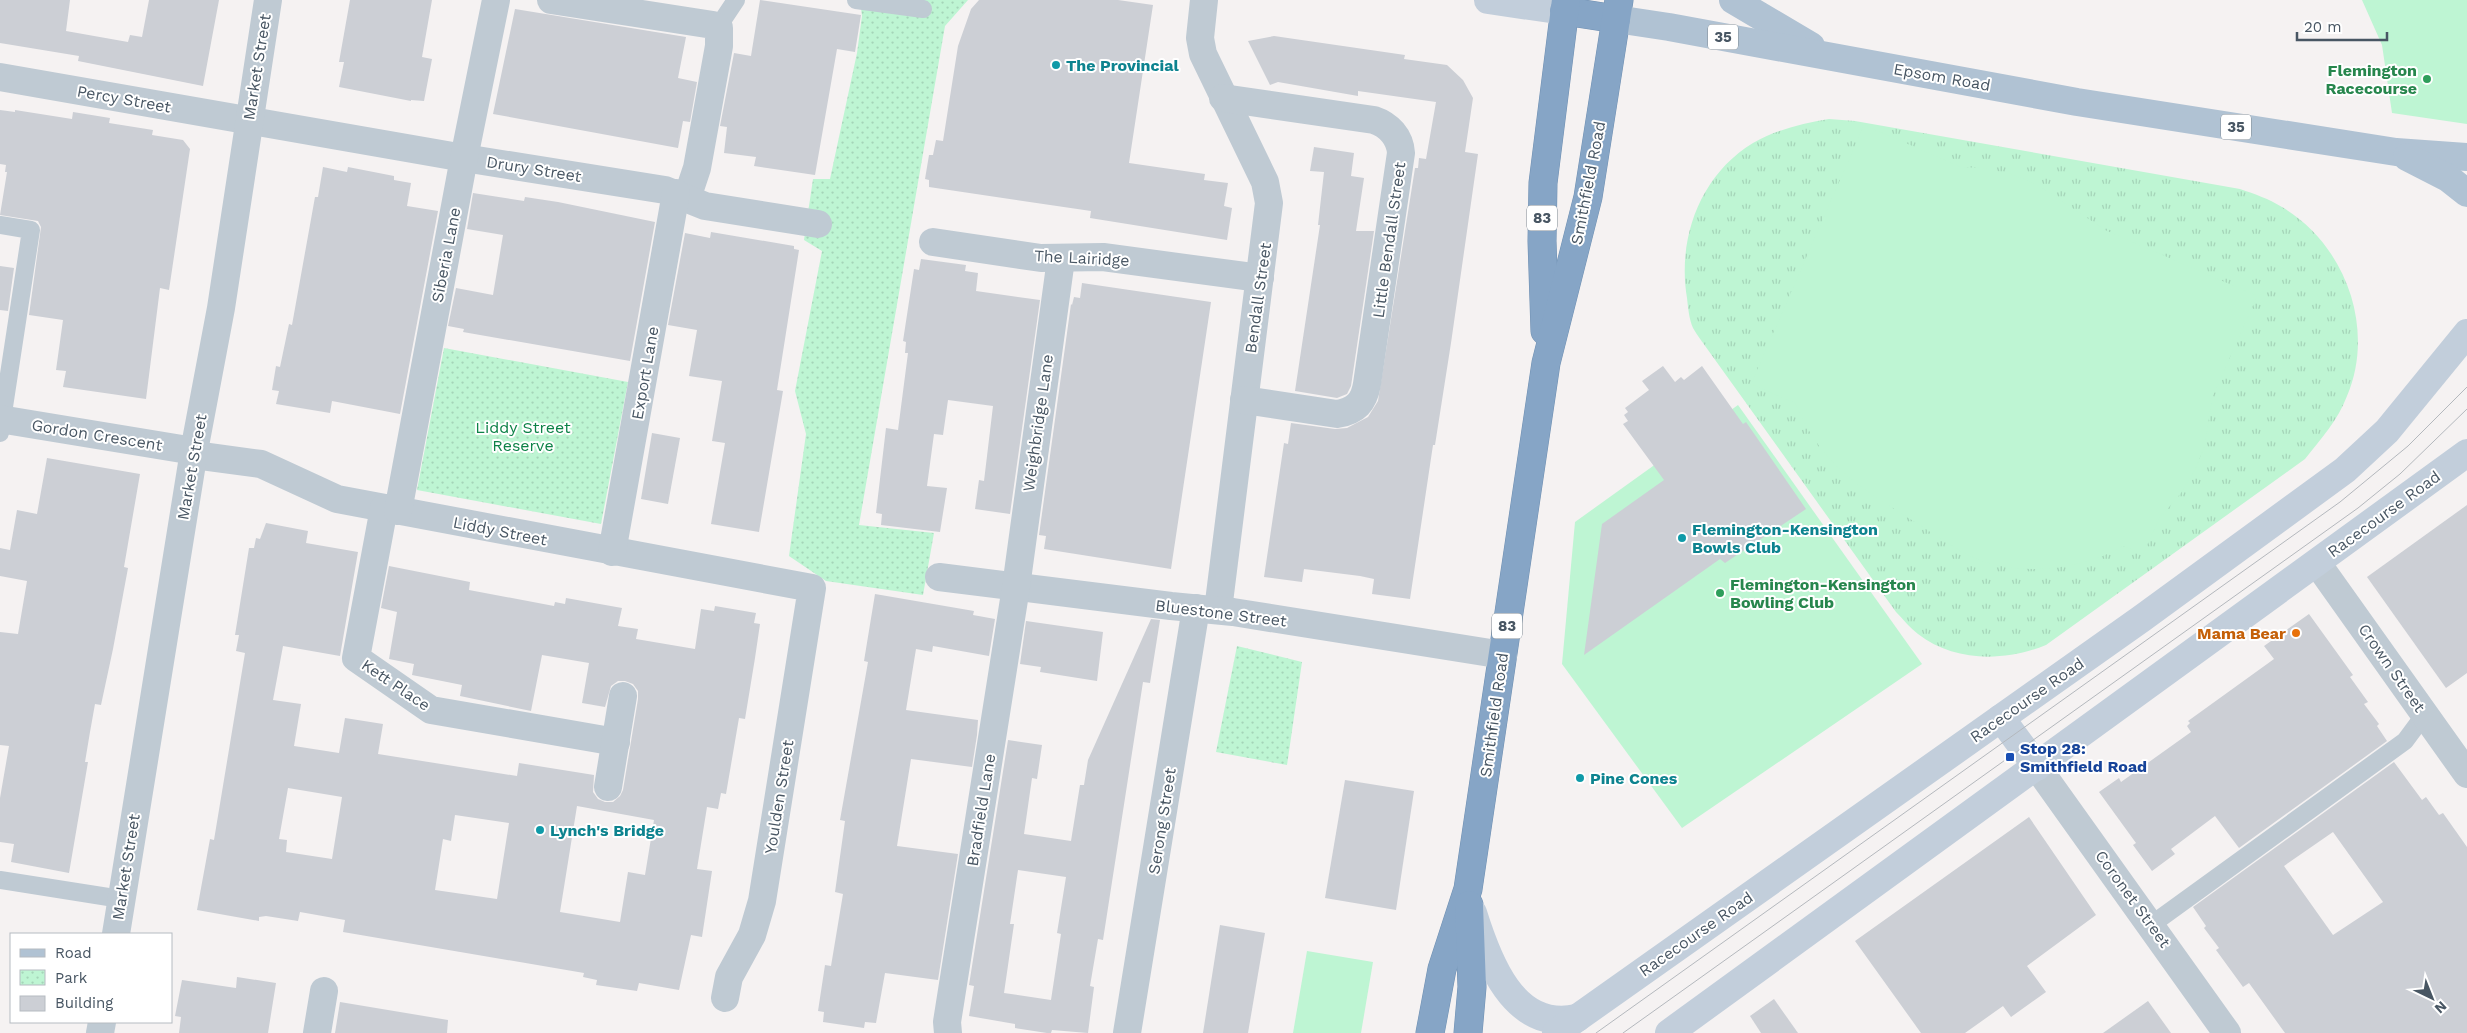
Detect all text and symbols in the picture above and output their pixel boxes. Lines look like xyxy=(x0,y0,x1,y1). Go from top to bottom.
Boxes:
scale bar xyxy=(2297,10,2387,42)
street label: Market Street xyxy=(239,12,275,121)
text: 20 m xyxy=(2304,18,2342,36)
road number: 35 xyxy=(1708,24,1738,50)
place label: The Provincial xyxy=(1066,56,1180,75)
marker: The Provincial xyxy=(1050,59,1062,71)
street label: Epsom Road xyxy=(1892,59,1992,95)
place label: Flemington Racecourse xyxy=(2325,61,2417,98)
marker: Flemington Racecourse xyxy=(2421,73,2433,85)
street label: Percy Street xyxy=(75,81,173,117)
road number: 35 xyxy=(2221,114,2251,140)
street label: Smithfield Road xyxy=(1567,120,1609,246)
street label: Drury Street xyxy=(485,152,583,186)
street label: Little Bendall Street xyxy=(1369,160,1409,319)
street label: Siberia Lane xyxy=(427,206,465,304)
road number: 83 xyxy=(1527,206,1557,230)
street label: Bendall Street xyxy=(1241,241,1275,355)
street label: The Lairidge xyxy=(1034,246,1130,270)
street label: Export Lane xyxy=(627,325,663,421)
street label: Weighbridge Lane xyxy=(1019,353,1057,493)
street label: Market Street xyxy=(173,412,211,521)
street label: Gordon Crescent xyxy=(30,415,164,455)
park label: Liddy Street Reserve xyxy=(475,418,571,455)
street label: Racecourse Road xyxy=(2324,467,2444,561)
street label: Liddy Street xyxy=(451,513,549,549)
place label: Flemington-Kensington Bowls Club xyxy=(1692,520,1878,557)
marker: Flemington-Kensington Bowls Club xyxy=(1676,532,1688,544)
place label: Flemington-Kensington Bowling Club xyxy=(1730,575,1916,612)
marker: Flemington-Kensington Bowling Club xyxy=(1714,587,1726,599)
street label: Bluestone Street xyxy=(1154,596,1288,631)
road number: 83 xyxy=(1492,614,1522,638)
street label: Crown Street xyxy=(2355,620,2430,716)
place label: Mama Bear xyxy=(2197,624,2286,643)
marker: Mama Bear xyxy=(2290,627,2302,639)
street label: Smithfield Road xyxy=(1476,652,1512,778)
street label: Racecourse Road xyxy=(1966,654,2088,746)
street label: Kett Place xyxy=(358,655,434,715)
street label: Youlden Street xyxy=(761,738,797,855)
place label: Stop 28: Smithfield Road xyxy=(2020,739,2147,776)
marker: Stop 28: Smithfield Road xyxy=(2004,751,2016,763)
street label: Bradfield Lane xyxy=(963,752,999,868)
street label: Serong Street xyxy=(1144,766,1180,876)
place label: Pine Cones xyxy=(1590,769,1678,788)
marker: Pine Cones xyxy=(1574,772,1586,784)
street label: Market Street xyxy=(108,812,144,921)
place label: Lynch's Bridge xyxy=(550,821,664,840)
marker: Lynch's Bridge xyxy=(534,824,546,836)
street label: Coronet Street xyxy=(2091,847,2175,952)
street label: Racecourse Road xyxy=(1635,888,1757,980)
legend xyxy=(10,933,172,1023)
text: Road xyxy=(55,944,92,962)
text: Park xyxy=(55,969,88,987)
north arrow xyxy=(2407,973,2457,1023)
text: Building xyxy=(55,994,113,1012)
text: N xyxy=(2432,998,2450,1017)

